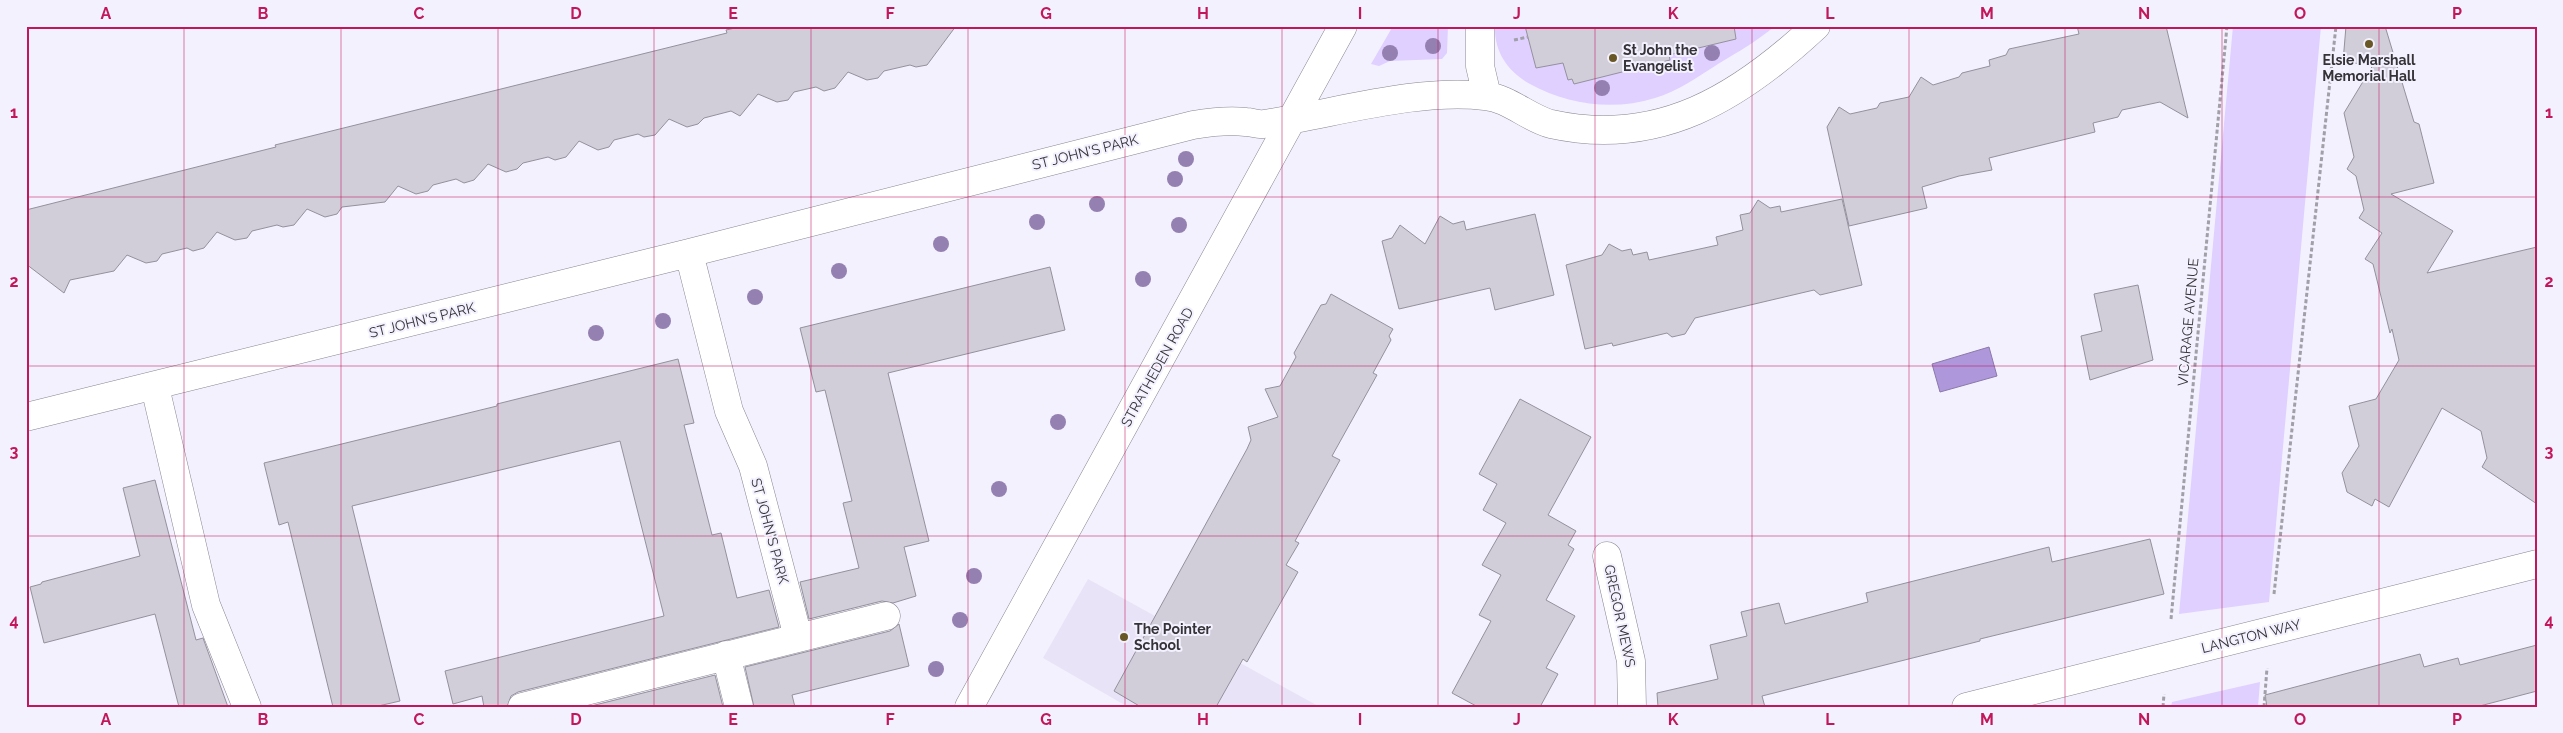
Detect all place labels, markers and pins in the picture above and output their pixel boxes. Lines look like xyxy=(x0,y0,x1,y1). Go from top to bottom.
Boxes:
marker: Elsie Marshall Memorial Hall xyxy=(2363,38,2375,50)
place label: St John the Evangelist xyxy=(1623,42,1698,74)
marker: St John the Evangelist xyxy=(1607,52,1619,64)
place label: Elsie Marshall Memorial Hall xyxy=(2322,52,2416,84)
place label: The Pointer School xyxy=(1134,621,1212,653)
marker: The Pointer School xyxy=(1118,631,1130,643)

